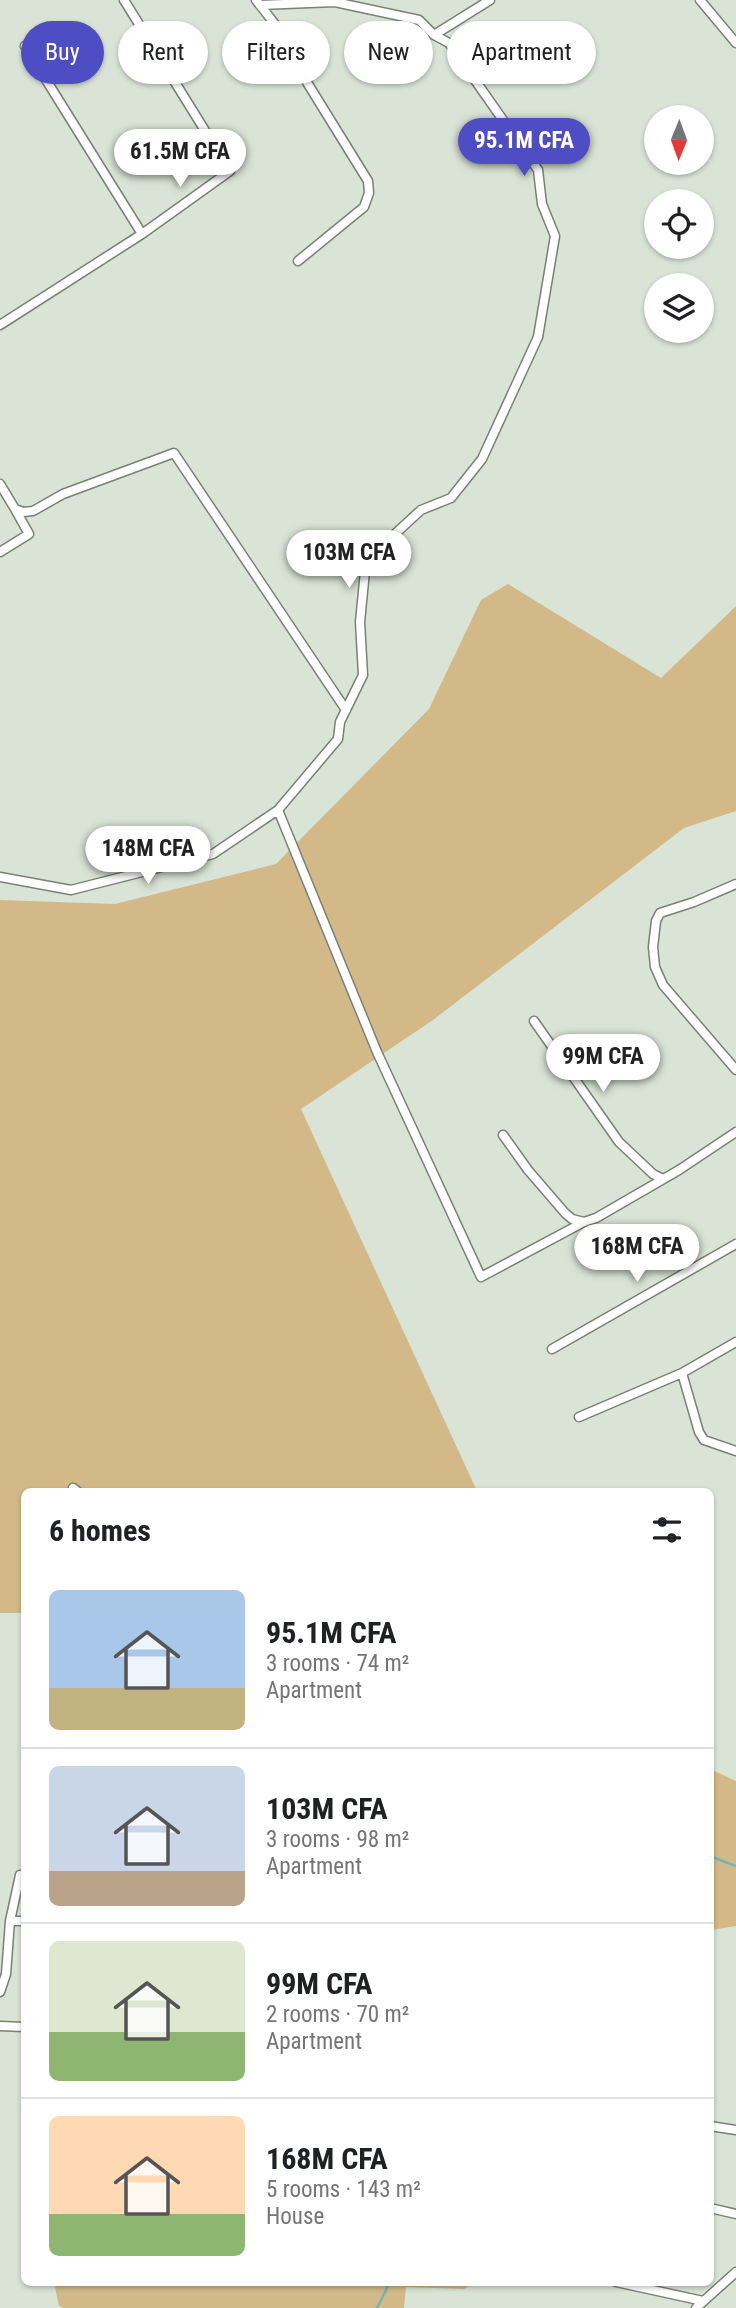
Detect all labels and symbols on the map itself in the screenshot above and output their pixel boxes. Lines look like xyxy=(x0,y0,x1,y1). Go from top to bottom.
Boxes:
north arrow xyxy=(644,105,714,175)
pin: 95.1M CFA xyxy=(444,118,604,178)
pin: 61.5M CFA xyxy=(100,130,260,189)
pin: 103M CFA xyxy=(277,530,421,590)
pin: 148M CFA xyxy=(76,826,220,886)
pin: 99M CFA xyxy=(538,1034,668,1094)
pin: 168M CFA xyxy=(565,1224,709,1284)

